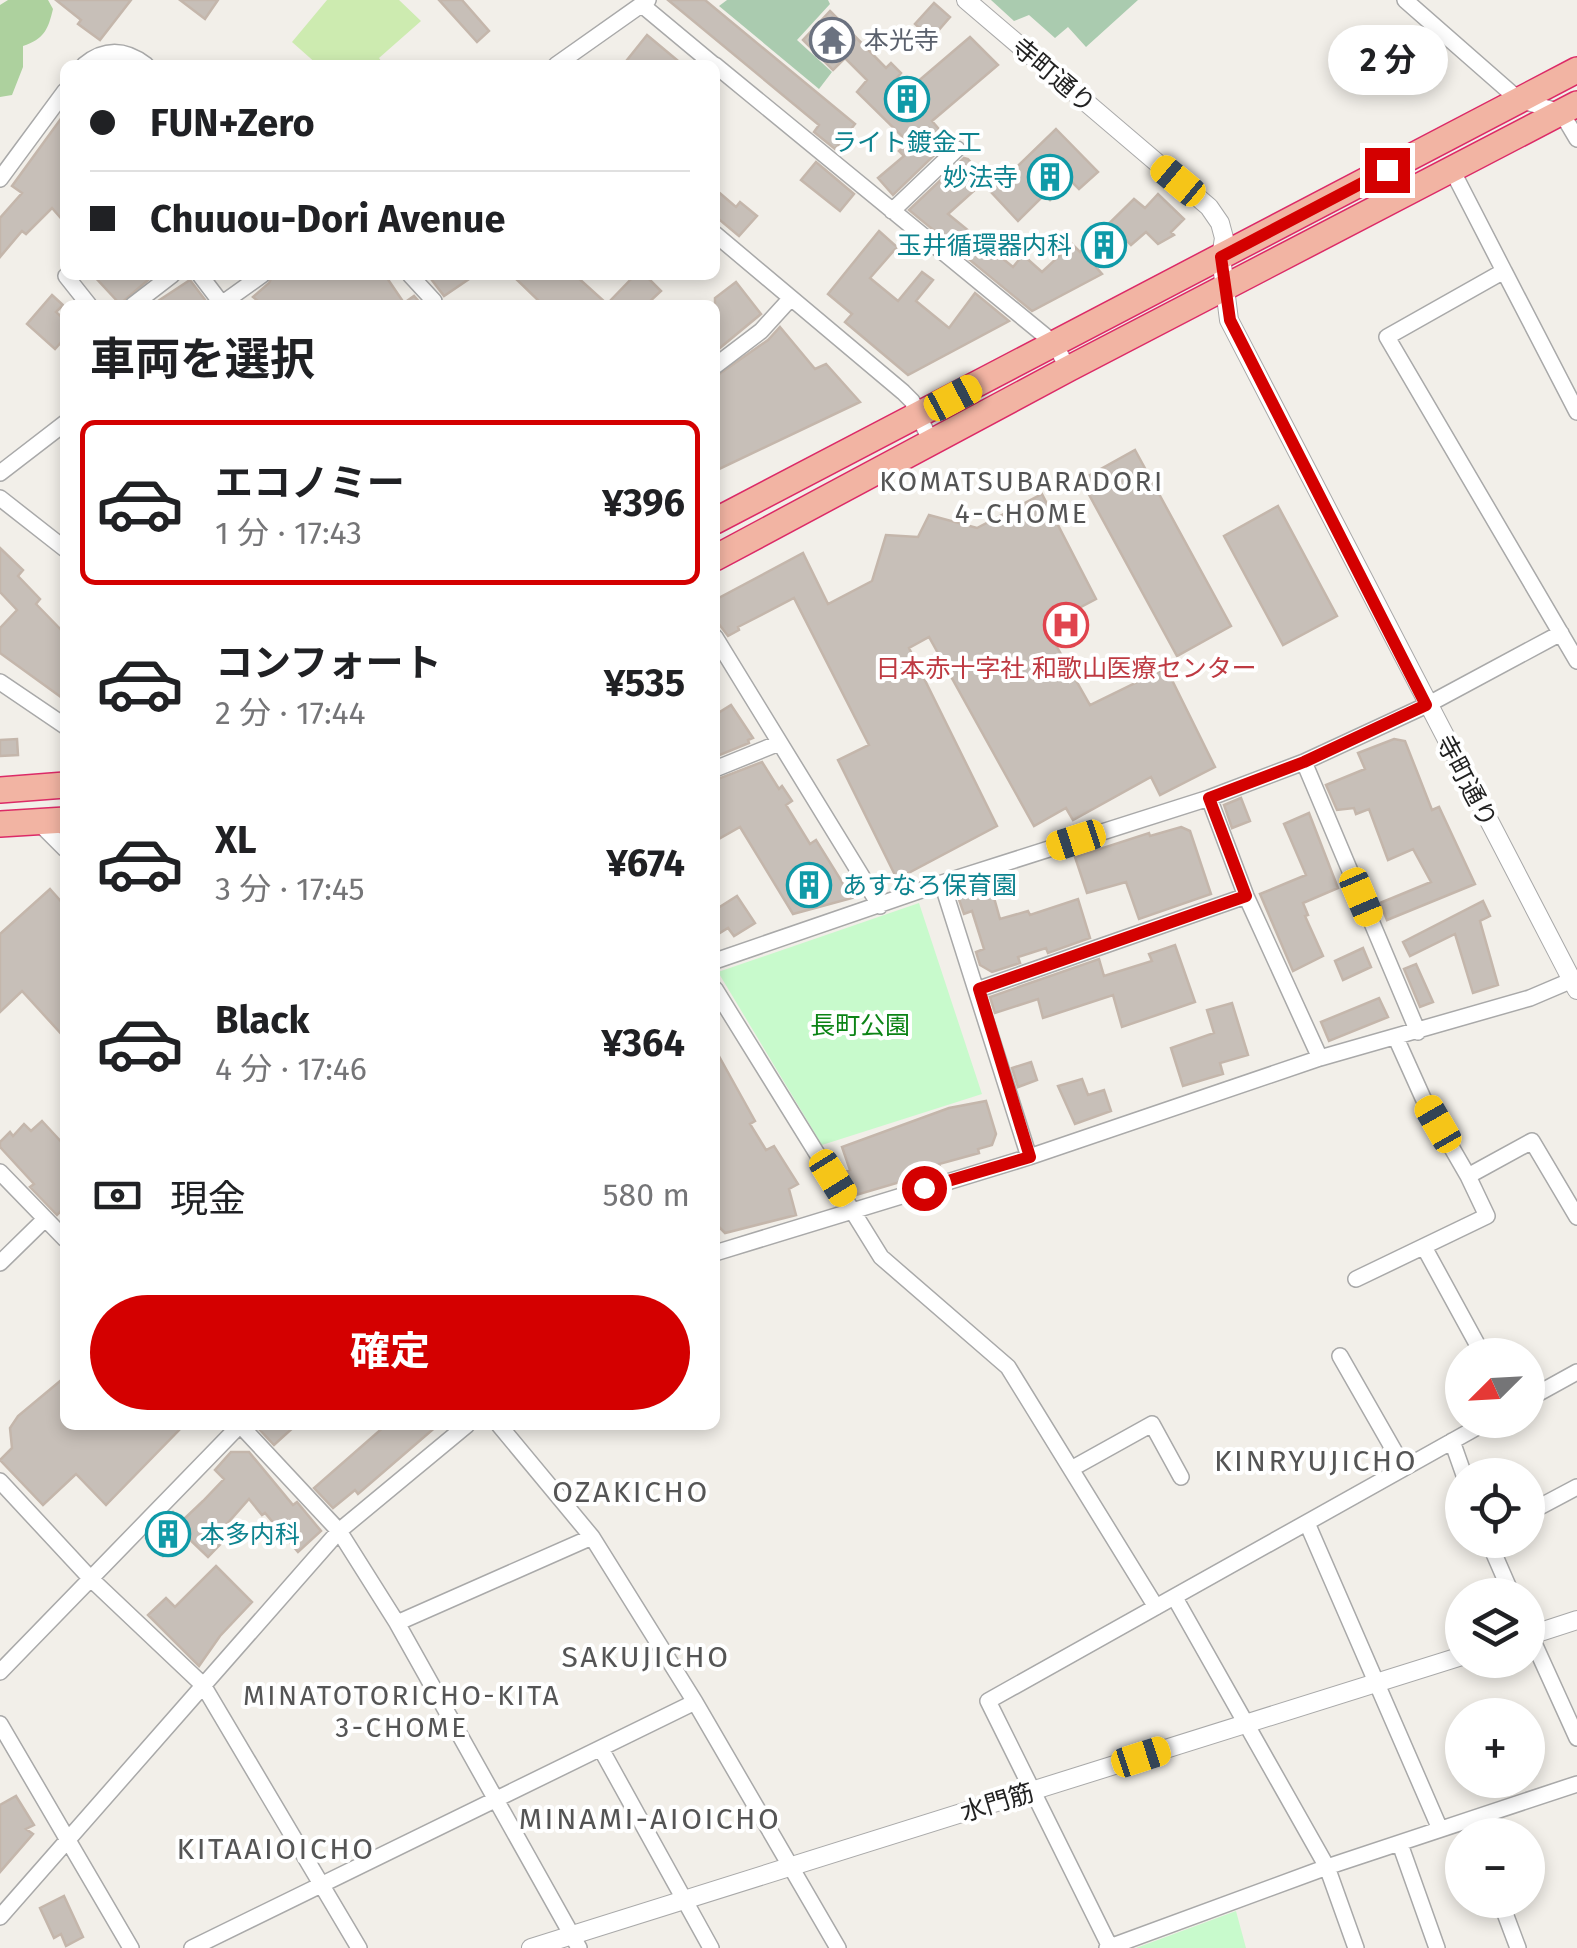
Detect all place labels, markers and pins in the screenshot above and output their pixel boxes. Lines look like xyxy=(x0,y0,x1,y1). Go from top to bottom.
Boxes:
temple icon: 本光寺 xyxy=(809,17,855,63)
place label: 本光寺 xyxy=(864,26,939,56)
building icon: ライト鍍金工 xyxy=(884,76,930,122)
place label: ライト鍍金工 xyxy=(832,128,982,158)
building icon: 妙法寺 xyxy=(1027,154,1073,200)
place label: 妙法寺 xyxy=(943,163,1018,193)
building icon: 玉井循環器内科 xyxy=(1081,222,1127,268)
place label: 玉井循環器内科 xyxy=(897,231,1072,261)
hospital icon: 日本赤十字社 和歌山医療センター xyxy=(1043,602,1089,648)
place label: 日本赤十字社 和歌山医療センター xyxy=(875,654,1257,684)
building icon: あすなろ保育園 xyxy=(786,862,832,908)
place label: あすなろ保育園 xyxy=(842,871,1017,901)
building icon: 本多内科 xyxy=(145,1511,191,1557)
place label: 本多内科 xyxy=(200,1520,300,1550)

